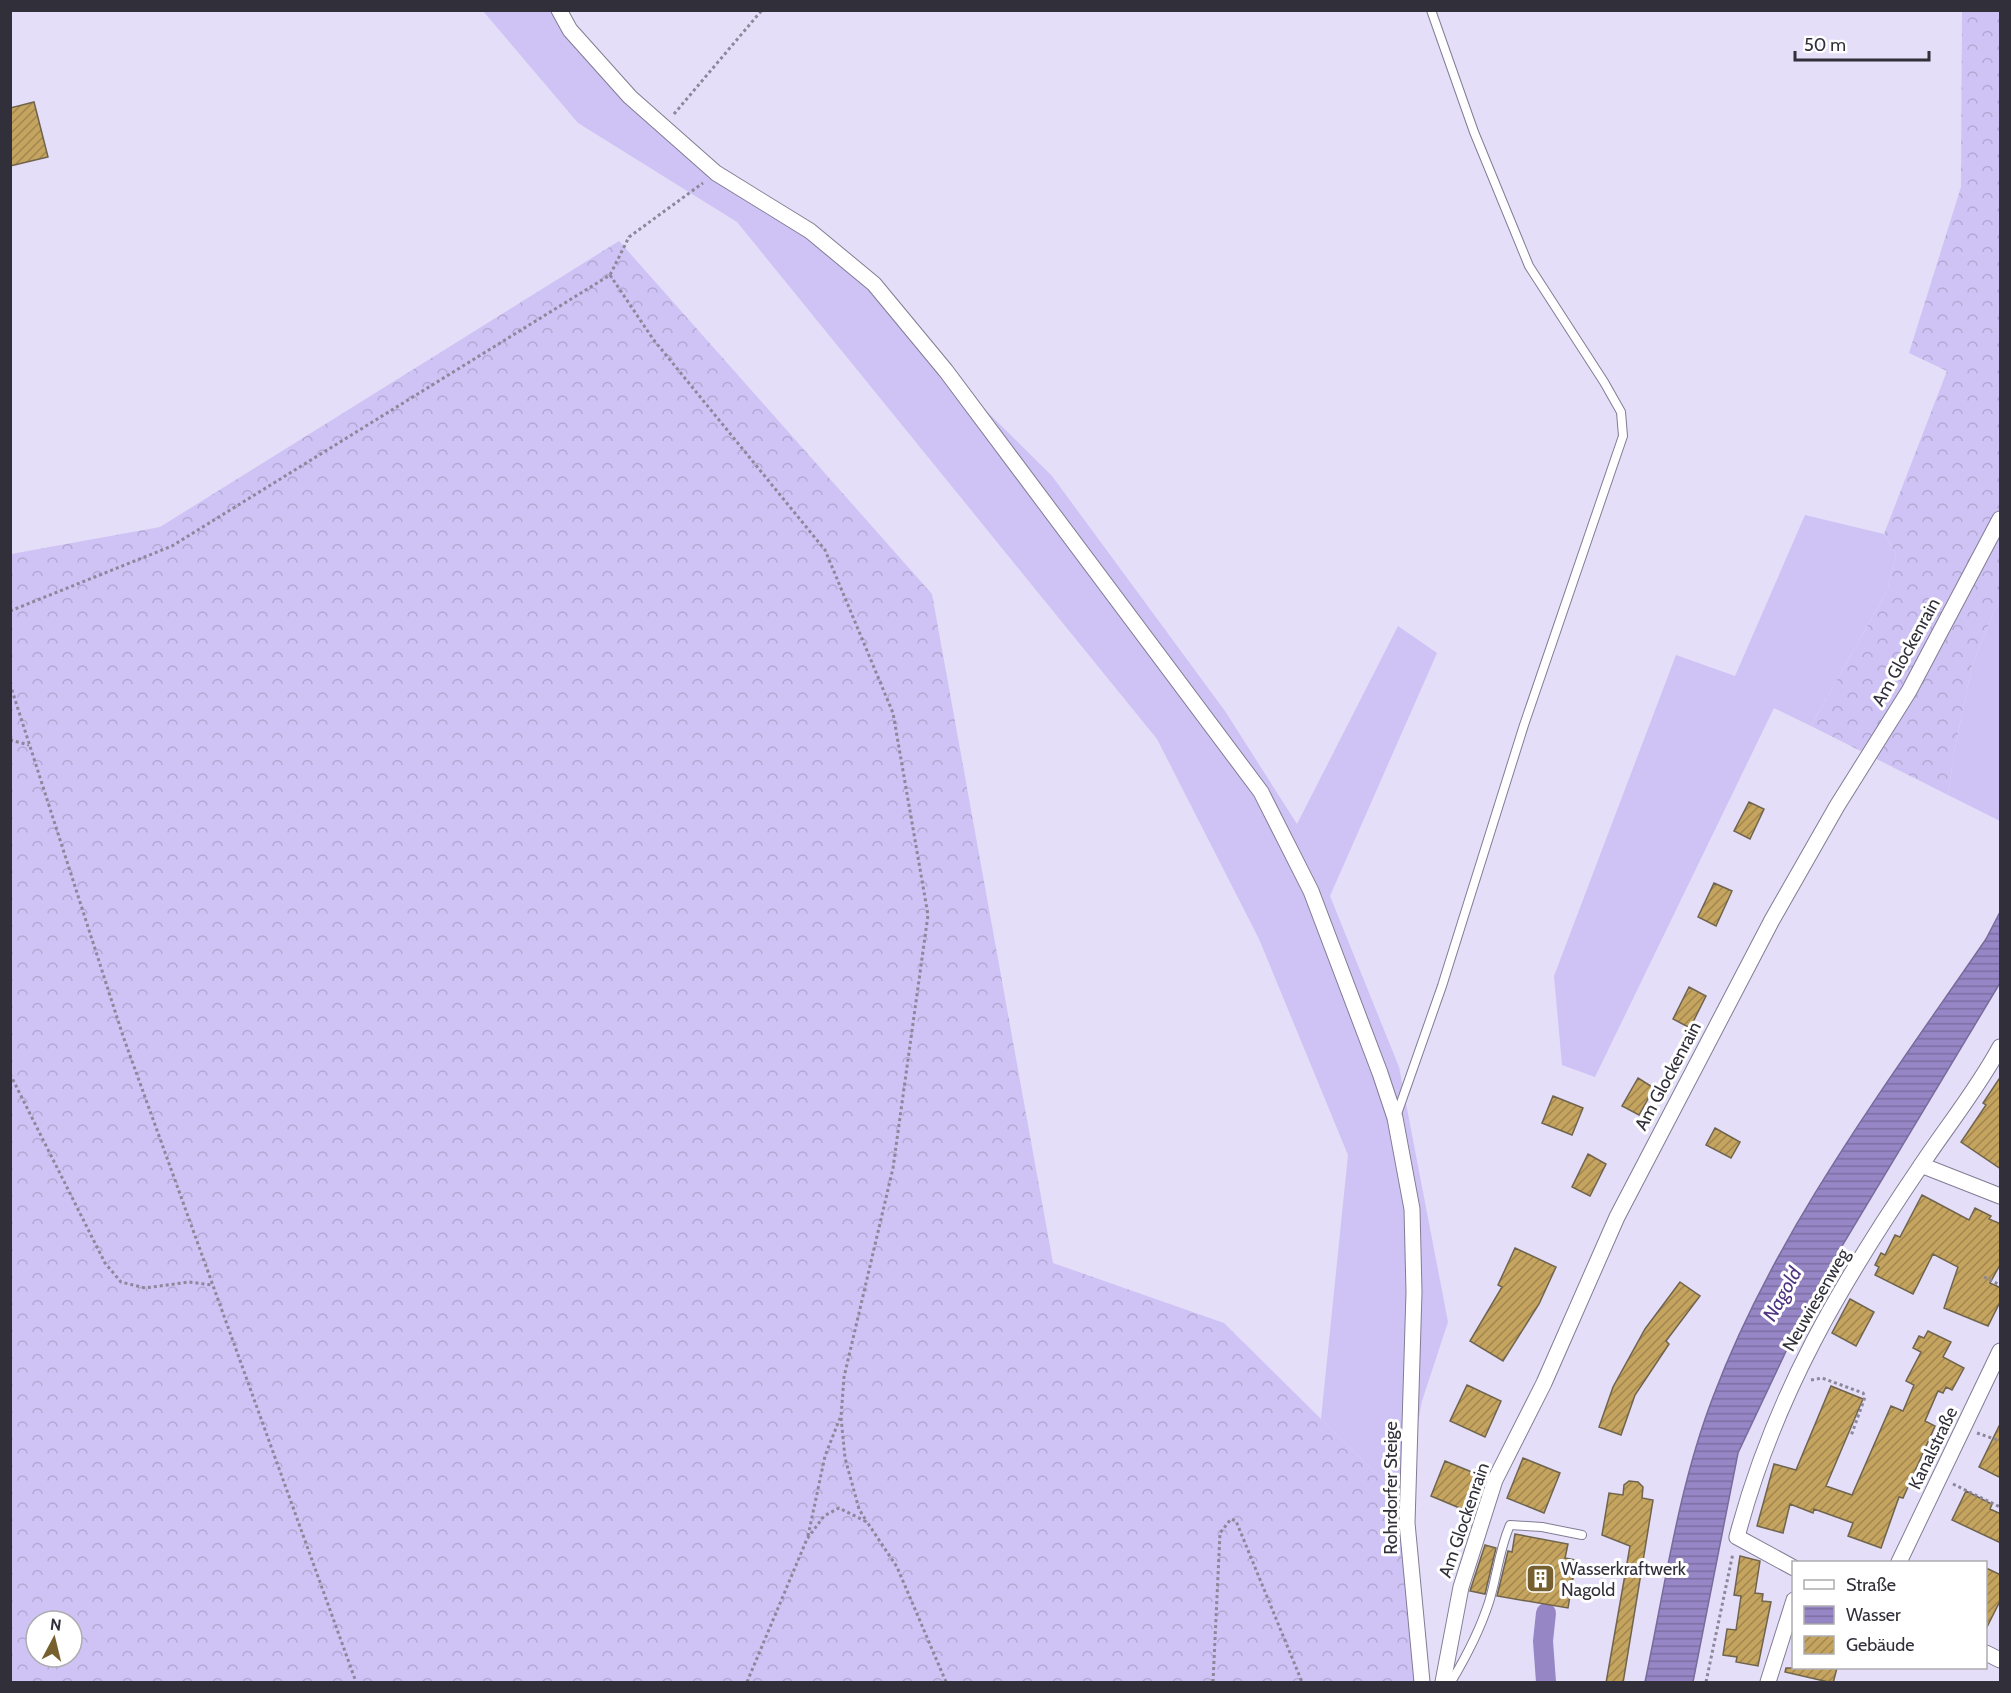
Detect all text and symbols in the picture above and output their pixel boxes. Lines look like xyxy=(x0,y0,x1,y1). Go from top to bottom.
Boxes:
scale bar xyxy=(1795,24,1928,62)
text: 50 m xyxy=(1804,34,1846,56)
street label: Am Glockenrain xyxy=(1867,594,1945,710)
street label: Am Glockenrain xyxy=(1630,1018,1706,1134)
street label: Neuwiesenweg xyxy=(1778,1244,1855,1355)
water label: Nagold xyxy=(1757,1262,1807,1325)
street label: Kanalstraße xyxy=(1904,1403,1962,1493)
street label: Rohrdorfer Steige xyxy=(1380,1421,1402,1555)
street label: Am Glockenrain xyxy=(1434,1460,1494,1580)
place label: Wasserkraftwerk Nagold xyxy=(1561,1558,1687,1601)
legend xyxy=(1792,1561,1987,1669)
building icon: Wasserkraftwerk Nagold xyxy=(1524,1563,1556,1595)
text: Straße xyxy=(1846,1574,1896,1596)
text: Wasser xyxy=(1846,1604,1901,1626)
north arrow xyxy=(24,1609,84,1669)
text: N xyxy=(49,1614,63,1635)
text: Gebäude xyxy=(1846,1634,1915,1656)

